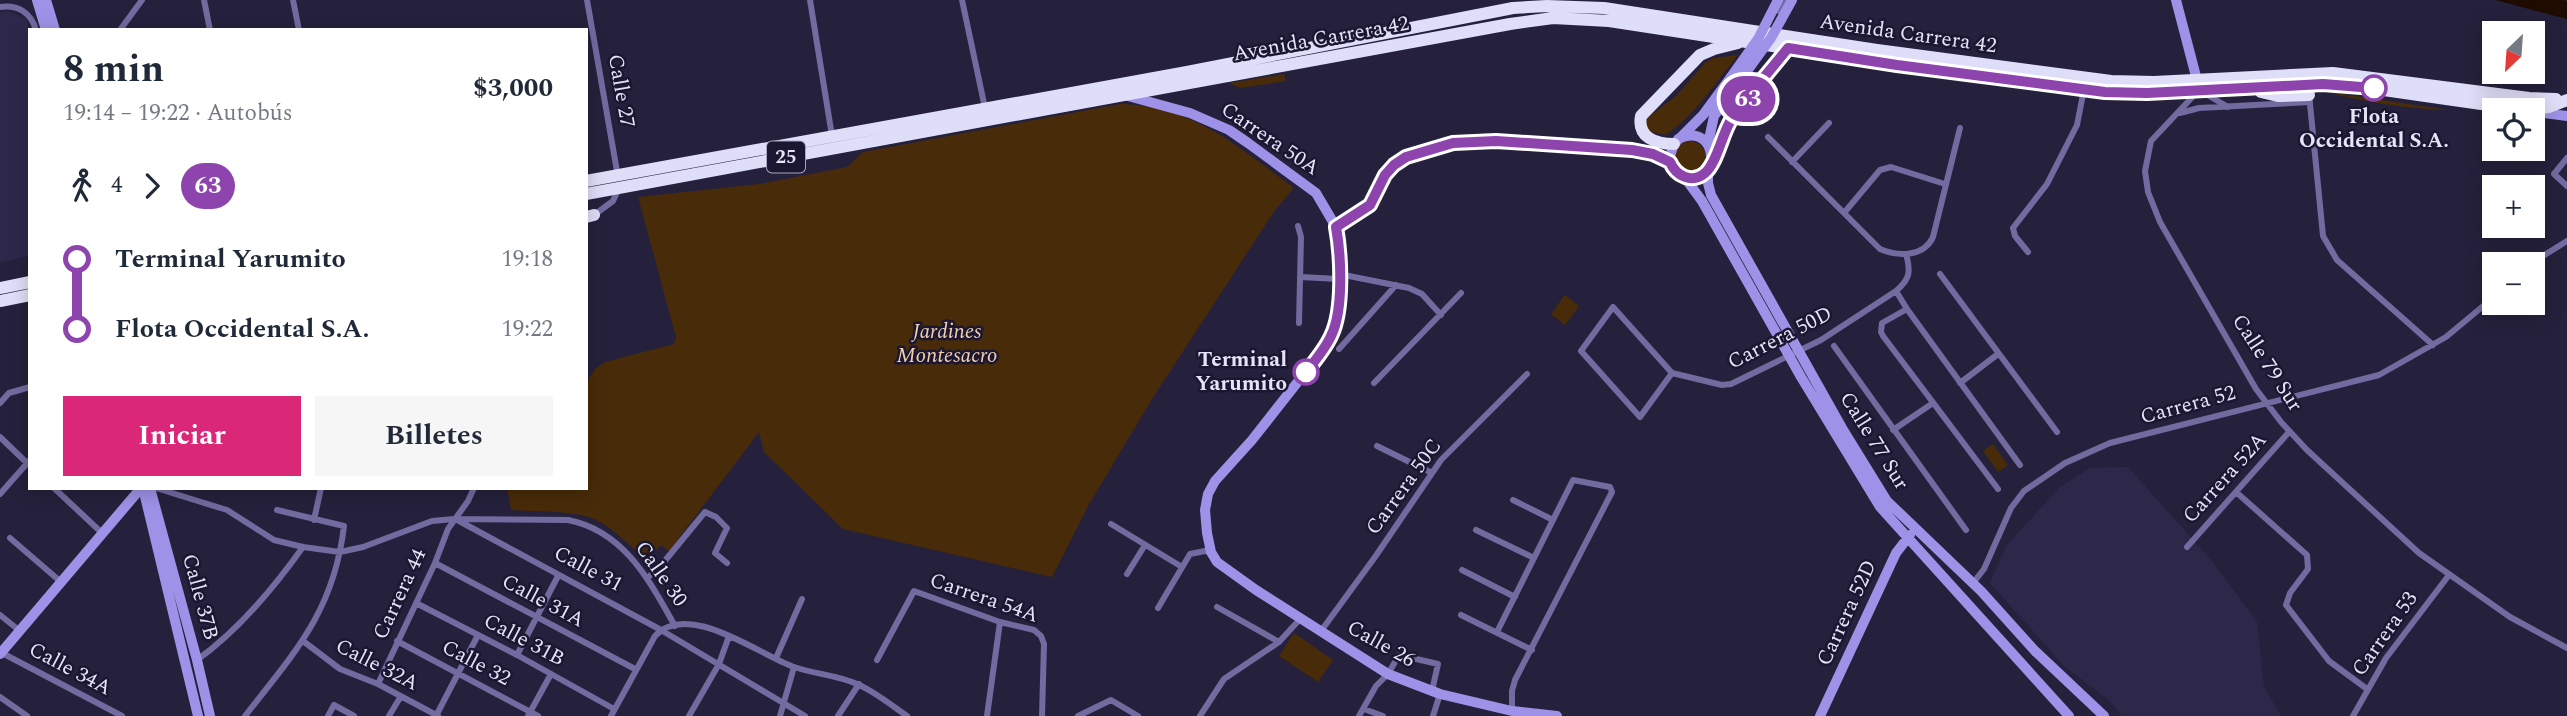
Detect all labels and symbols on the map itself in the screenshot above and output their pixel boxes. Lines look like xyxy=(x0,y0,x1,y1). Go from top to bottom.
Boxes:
street label: Avenida Carrera 42 xyxy=(1817,6,1999,62)
street label: Avenida Carrera 42 xyxy=(1230,8,1412,70)
north arrow xyxy=(2482,21,2544,84)
street label: Calle 27 xyxy=(599,52,643,130)
marker: Flota Occidental S.A. xyxy=(2361,75,2387,101)
line badge: 63 xyxy=(1716,76,1780,122)
street label: Carrera 50A xyxy=(1214,94,1326,184)
place label: Flota Occidental S.A. xyxy=(2299,101,2449,157)
road number: 25 xyxy=(767,141,805,172)
street label: Carrera 50D xyxy=(1722,298,1838,378)
street label: Calle 79 Sur xyxy=(2223,308,2311,418)
park label: Jardines Montesacro xyxy=(897,316,998,372)
place label: Terminal Yarumito xyxy=(1195,344,1287,400)
marker: Terminal Yarumito xyxy=(1293,359,1319,385)
street label: Carrera 52 xyxy=(2137,377,2239,433)
street label: Calle 77 Sur xyxy=(1831,386,1917,496)
street label: Carrera 52A xyxy=(2175,425,2275,531)
street label: Carrera 50C xyxy=(1358,432,1450,542)
street label: Calle 30 xyxy=(627,534,695,614)
street label: Calle 31 xyxy=(548,537,628,601)
street label: Carrera 44 xyxy=(365,543,435,645)
street label: Calle 37B xyxy=(173,550,227,644)
street label: Carrera 52D xyxy=(1808,555,1886,671)
street label: Carrera 54A xyxy=(925,564,1043,632)
street label: Calle 31A xyxy=(496,566,590,636)
street label: Carrera 53 xyxy=(2344,585,2426,683)
street label: Calle 31B xyxy=(478,605,570,675)
street label: Calle 26 xyxy=(1341,612,1421,676)
street label: Calle 32A xyxy=(330,630,425,700)
street label: Calle 32 xyxy=(436,631,516,695)
street label: Calle 34A xyxy=(23,634,117,704)

